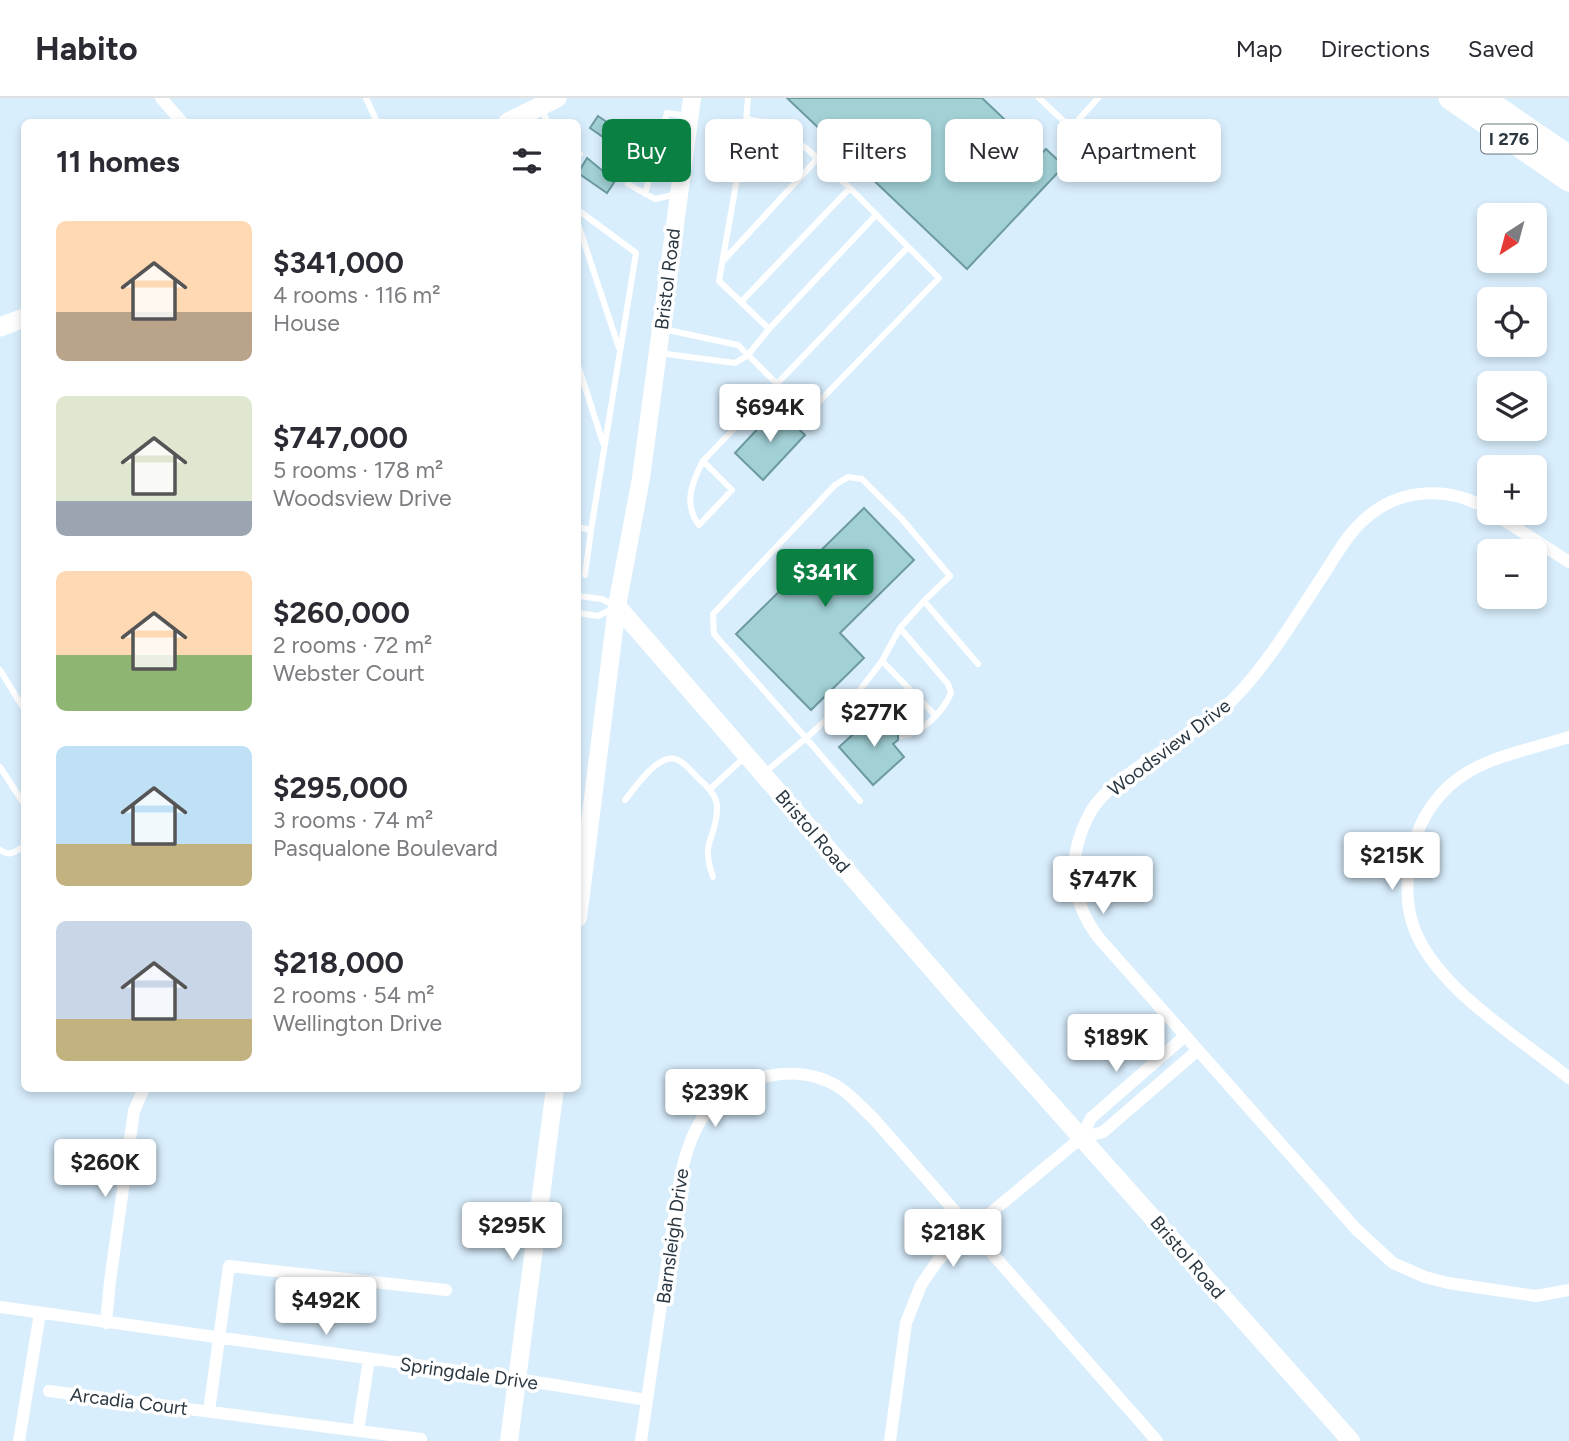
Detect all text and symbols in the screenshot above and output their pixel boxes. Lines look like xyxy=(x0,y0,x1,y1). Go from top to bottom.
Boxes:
text: Habito xyxy=(35,29,138,68)
text: Map xyxy=(1236,34,1282,63)
text: Directions xyxy=(1320,34,1430,63)
text: Saved xyxy=(1468,34,1534,63)
chip: Buy xyxy=(602,119,691,182)
chip: Rent xyxy=(705,119,803,182)
chip: Filters xyxy=(817,119,931,182)
chip: New xyxy=(945,119,1043,182)
chip: Apartment xyxy=(1057,119,1221,182)
road number: I 276 xyxy=(1481,124,1537,154)
icon: filters xyxy=(508,142,546,180)
text: 11 homes xyxy=(56,143,180,180)
north arrow xyxy=(1477,203,1547,273)
map controls xyxy=(1477,203,1547,609)
street label: Bristol Road xyxy=(650,227,685,331)
text: $341,000 xyxy=(273,244,404,281)
icon: home xyxy=(112,249,196,333)
text: 4 rooms · 116 m² xyxy=(273,281,441,309)
button: locate xyxy=(1477,287,1547,357)
text: House xyxy=(273,309,340,337)
button: layers xyxy=(1477,371,1547,441)
pin: $694K xyxy=(721,384,819,444)
text: $694K xyxy=(735,393,805,421)
text: $747,000 xyxy=(273,419,408,456)
icon: home xyxy=(112,424,196,508)
button: + xyxy=(1477,455,1547,525)
text: 5 rooms · 178 m² xyxy=(273,456,443,484)
text: Woodsview Drive xyxy=(273,484,451,512)
button: − xyxy=(1477,539,1547,609)
pin: $341K xyxy=(776,550,874,609)
text: $341K xyxy=(792,558,858,586)
text: $260,000 xyxy=(273,594,410,631)
icon: home xyxy=(112,599,196,683)
text: 2 rooms · 72 m² xyxy=(273,631,432,659)
text: Webster Court xyxy=(273,659,425,687)
pin: $277K xyxy=(825,690,923,749)
street label: Woodsview Drive xyxy=(1104,694,1235,801)
text: $277K xyxy=(841,698,907,726)
text: $295,000 xyxy=(273,769,408,806)
icon: home xyxy=(112,774,196,858)
street label: Bristol Road xyxy=(770,785,855,877)
text: 3 rooms · 74 m² xyxy=(273,806,433,834)
pin: $215K xyxy=(1343,832,1441,892)
text: Pasqualone Boulevard xyxy=(273,834,498,862)
text: $215K xyxy=(1360,841,1424,869)
pin: $747K xyxy=(1054,856,1152,916)
text: $747K xyxy=(1069,865,1137,893)
text: $218,000 xyxy=(273,944,404,981)
icon: home xyxy=(112,949,196,1033)
text: 2 rooms · 54 m² xyxy=(273,981,435,1009)
text: Wellington Drive xyxy=(273,1009,442,1037)
pin: $189K xyxy=(1067,1014,1165,1074)
text: $189K xyxy=(1083,1023,1149,1051)
pin: $239K xyxy=(666,1070,764,1129)
text: $239K xyxy=(681,1078,749,1106)
pin: $260K xyxy=(56,1140,154,1199)
text: $260K xyxy=(70,1148,140,1176)
street label: Barnsleigh Drive xyxy=(652,1167,693,1305)
pin: $295K xyxy=(463,1202,561,1262)
pin: $218K xyxy=(904,1210,1002,1269)
text: $295K xyxy=(478,1211,546,1239)
street label: Bristol Road xyxy=(1145,1211,1230,1303)
text: $218K xyxy=(920,1218,986,1246)
pin: $492K xyxy=(277,1278,375,1337)
text: $492K xyxy=(291,1286,361,1314)
street label: Springdale Drive xyxy=(398,1352,540,1395)
street label: Arcadia Court xyxy=(69,1383,189,1420)

